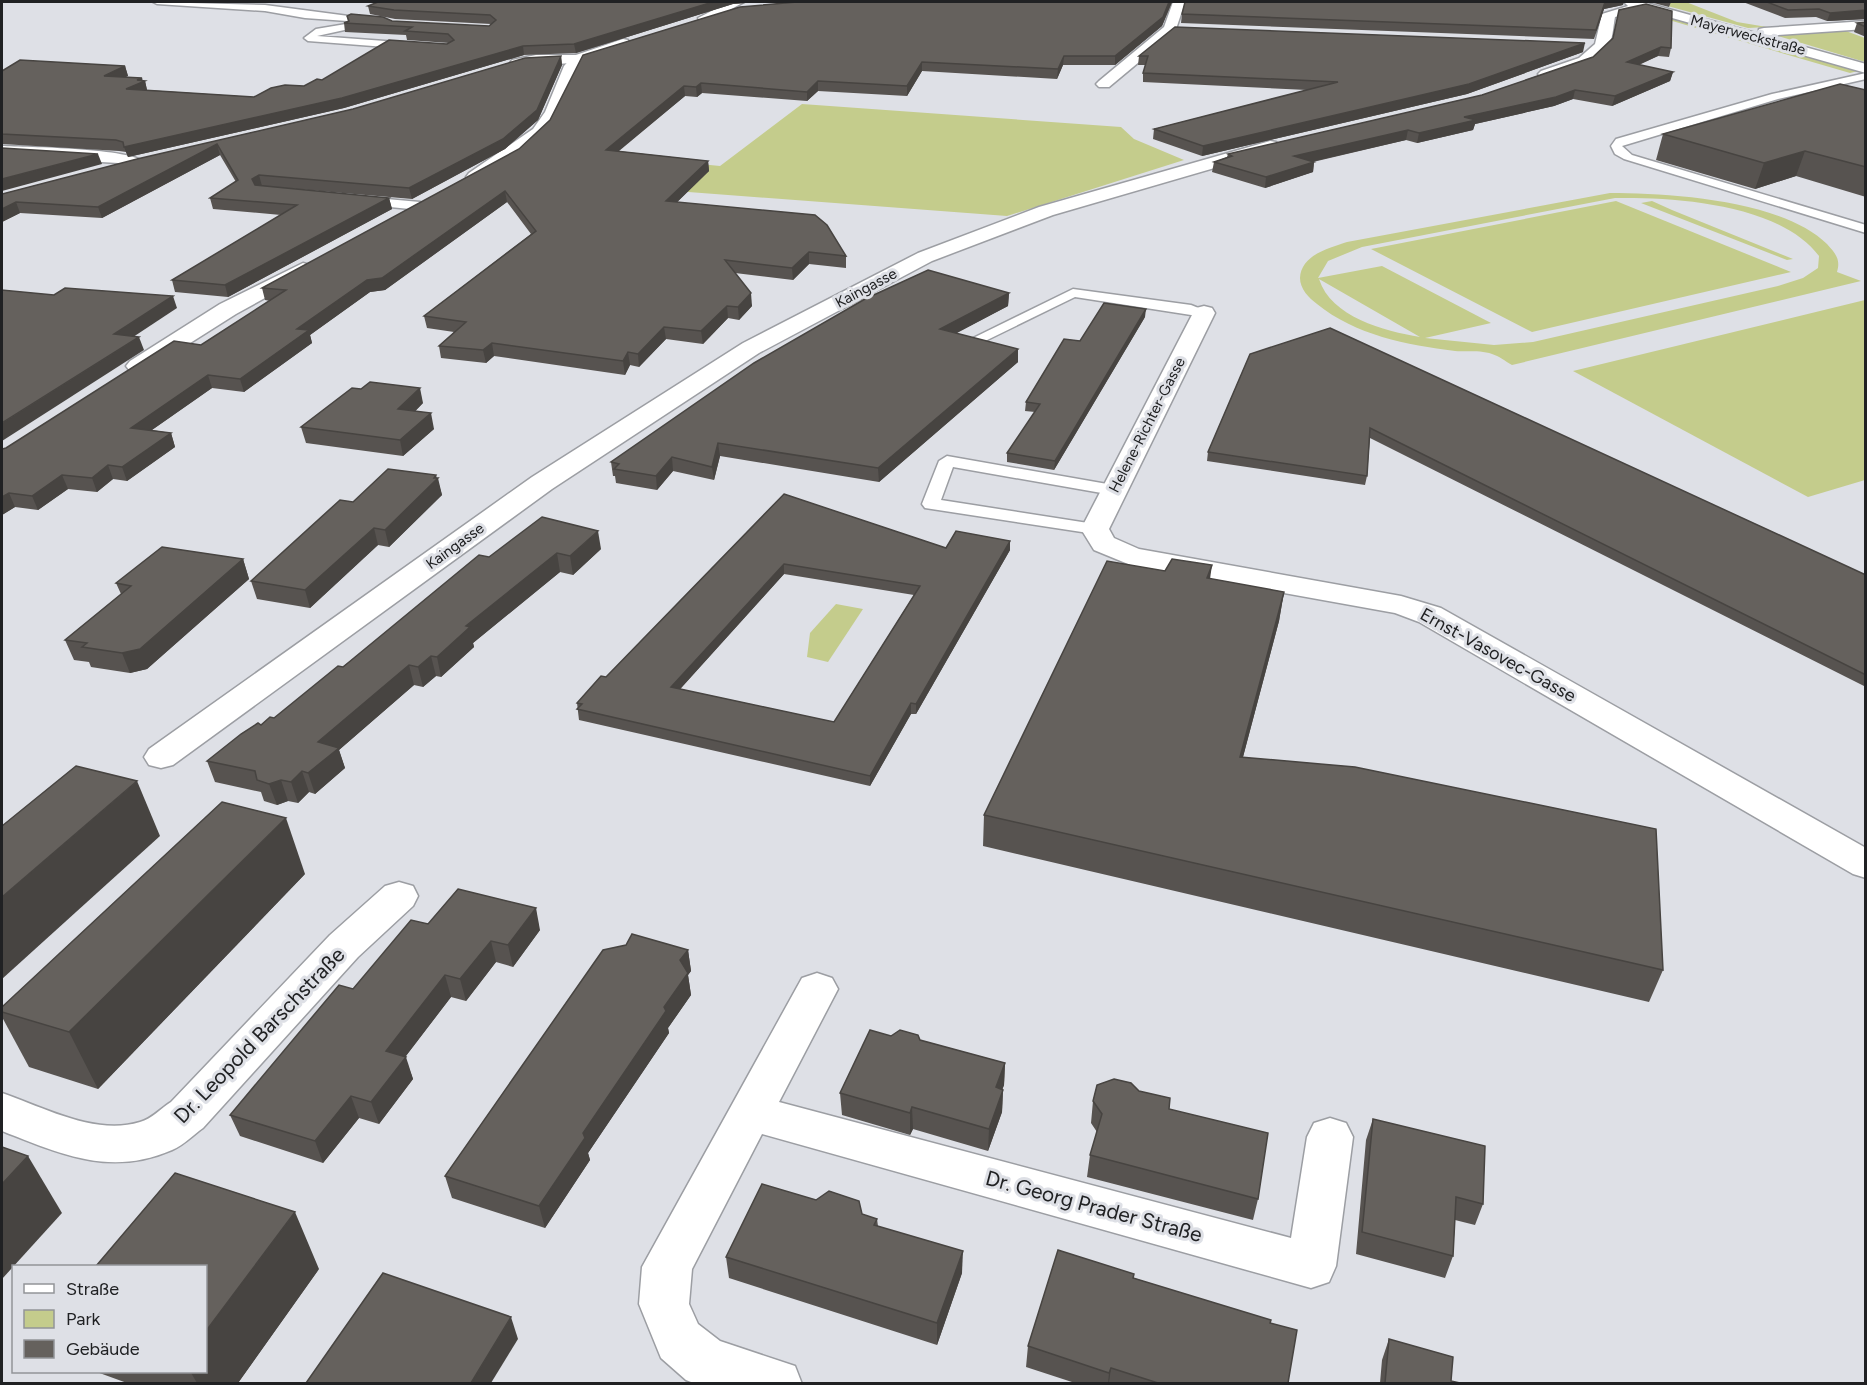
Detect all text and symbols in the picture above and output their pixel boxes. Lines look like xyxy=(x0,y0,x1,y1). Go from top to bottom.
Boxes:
street label: Mayerweckstraße xyxy=(1688,11,1808,59)
street label: Kaingasse xyxy=(832,264,900,312)
street label: Helene-Richter-Gasse xyxy=(1105,354,1189,496)
street label: Kaingasse xyxy=(423,519,487,573)
street label: Ernst-Vasovec-Gasse xyxy=(1416,603,1580,707)
street label: Dr. Leopold Barschstraße xyxy=(168,942,350,1128)
street label: Dr. Georg Prader Straße xyxy=(983,1165,1205,1247)
legend xyxy=(12,1265,207,1373)
text: Straße xyxy=(66,1278,119,1300)
text: Park xyxy=(66,1308,101,1330)
text: Gebäude xyxy=(66,1338,140,1360)

